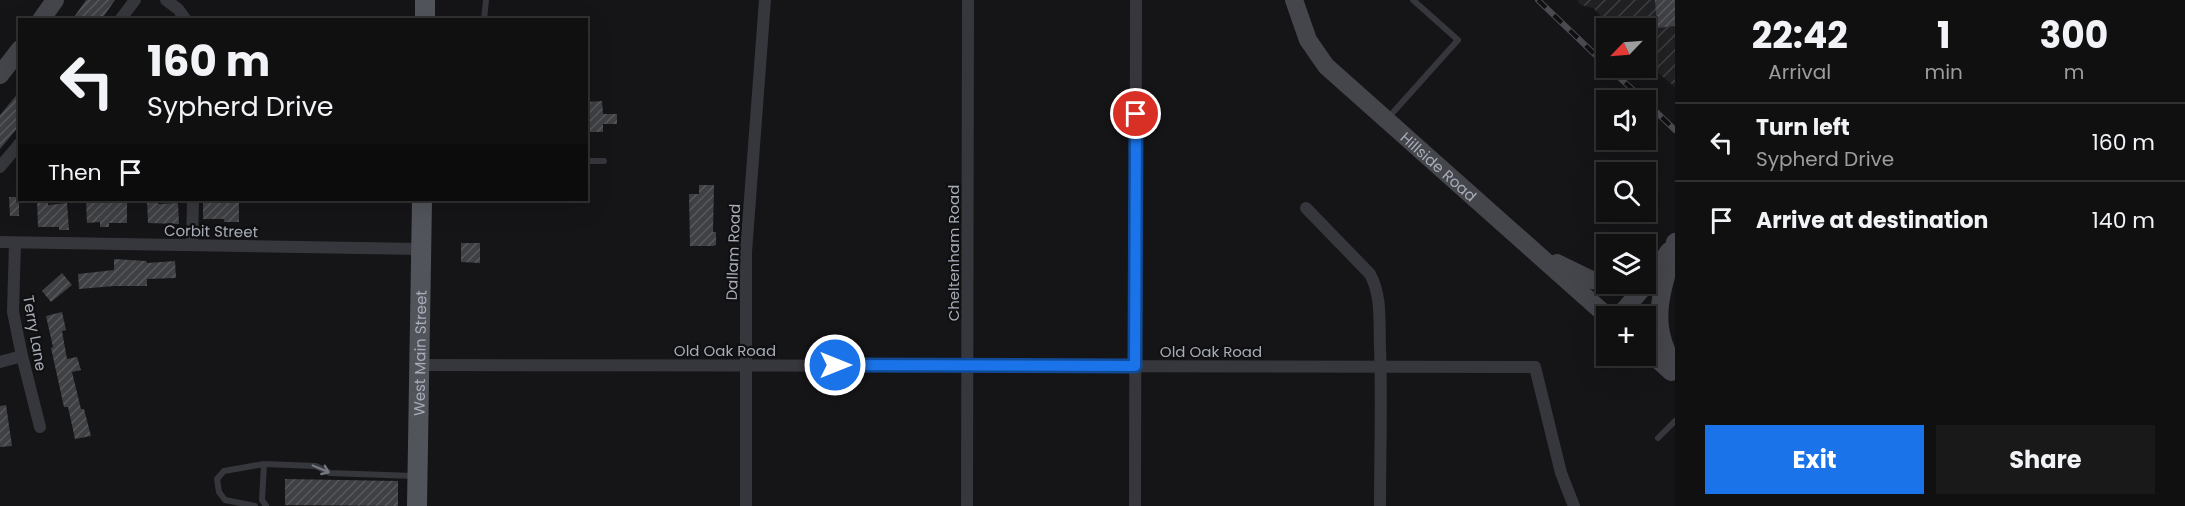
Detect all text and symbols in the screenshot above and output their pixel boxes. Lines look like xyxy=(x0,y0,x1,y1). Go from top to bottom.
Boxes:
text: 22:42 xyxy=(1752,10,1848,61)
text: 1 xyxy=(1937,10,1951,61)
text: 300 xyxy=(2040,10,2108,61)
north arrow xyxy=(1596,18,1656,78)
map controls xyxy=(1596,18,1656,366)
text: 160 m xyxy=(147,32,270,91)
icon: left xyxy=(48,42,126,120)
text: Arrival xyxy=(1768,58,1831,86)
text: min xyxy=(1925,58,1963,86)
text: m xyxy=(2064,58,2084,86)
text: Sypherd Drive xyxy=(147,88,334,125)
pin xyxy=(1110,88,1161,139)
button: sound xyxy=(1596,90,1656,150)
icon: arrive xyxy=(1119,97,1152,130)
text: Turn left xyxy=(1756,112,1850,143)
icon: left xyxy=(1705,126,1738,159)
street label: Hillside Road xyxy=(1396,127,1481,206)
text: 160 m xyxy=(2092,127,2155,158)
text: Sypherd Drive xyxy=(1756,145,1894,173)
icon: arrive xyxy=(114,156,147,189)
text: Then xyxy=(48,157,102,188)
button: search xyxy=(1596,162,1656,222)
street label: Cheltenham Road xyxy=(943,185,964,321)
street label: Dallam Road xyxy=(721,203,745,301)
icon: arrive xyxy=(1705,204,1738,237)
text: Arrive at destination xyxy=(1756,205,1988,236)
text: 140 m xyxy=(2092,205,2155,236)
street label: Corbit Street xyxy=(164,220,258,242)
button: layers xyxy=(1596,234,1656,294)
street label: West Main Street xyxy=(408,290,431,416)
street label: Terry Lane xyxy=(18,293,52,373)
button: + xyxy=(1596,306,1656,366)
position arrow xyxy=(803,333,867,397)
street label: Old Oak Road xyxy=(674,340,776,361)
street label: Old Oak Road xyxy=(1160,341,1262,362)
button: Exit xyxy=(1705,425,1924,494)
button: Share xyxy=(1936,425,2155,494)
one-way arrow xyxy=(312,464,330,475)

